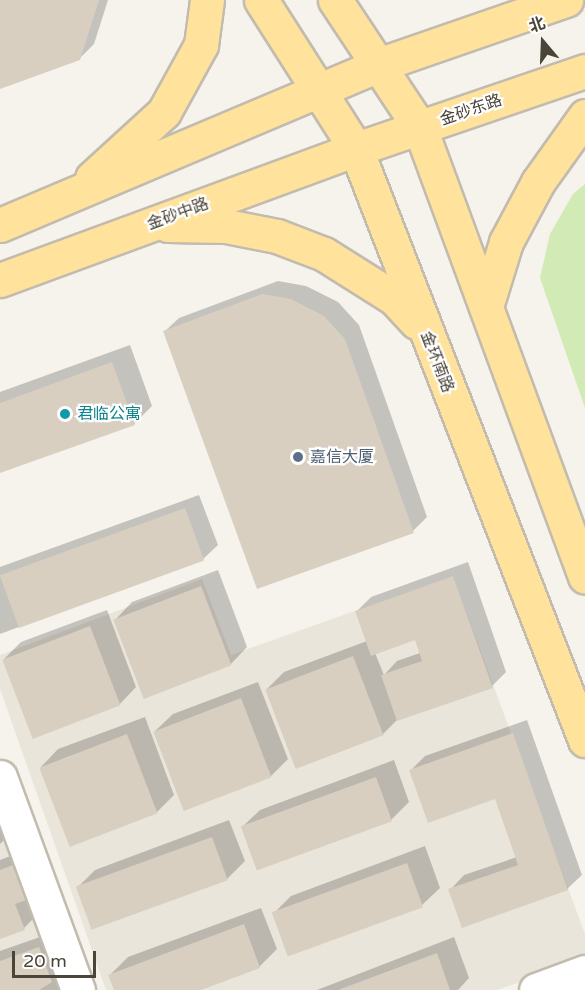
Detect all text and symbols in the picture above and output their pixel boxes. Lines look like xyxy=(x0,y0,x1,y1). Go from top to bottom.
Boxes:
north arrow xyxy=(513,12,573,72)
text: 北 xyxy=(526,13,548,37)
street label: 金砂东路 xyxy=(438,91,504,129)
street label: 金砂中路 xyxy=(145,194,211,234)
street label: 金环南路 xyxy=(417,329,457,395)
place label: 君临公寓 xyxy=(77,404,141,424)
marker: 君临公寓 xyxy=(58,407,72,421)
place label: 嘉信大厦 xyxy=(310,447,374,467)
marker: 嘉信大厦 xyxy=(291,450,305,464)
scale bar xyxy=(15,939,99,977)
text: 20 m xyxy=(23,950,67,972)

